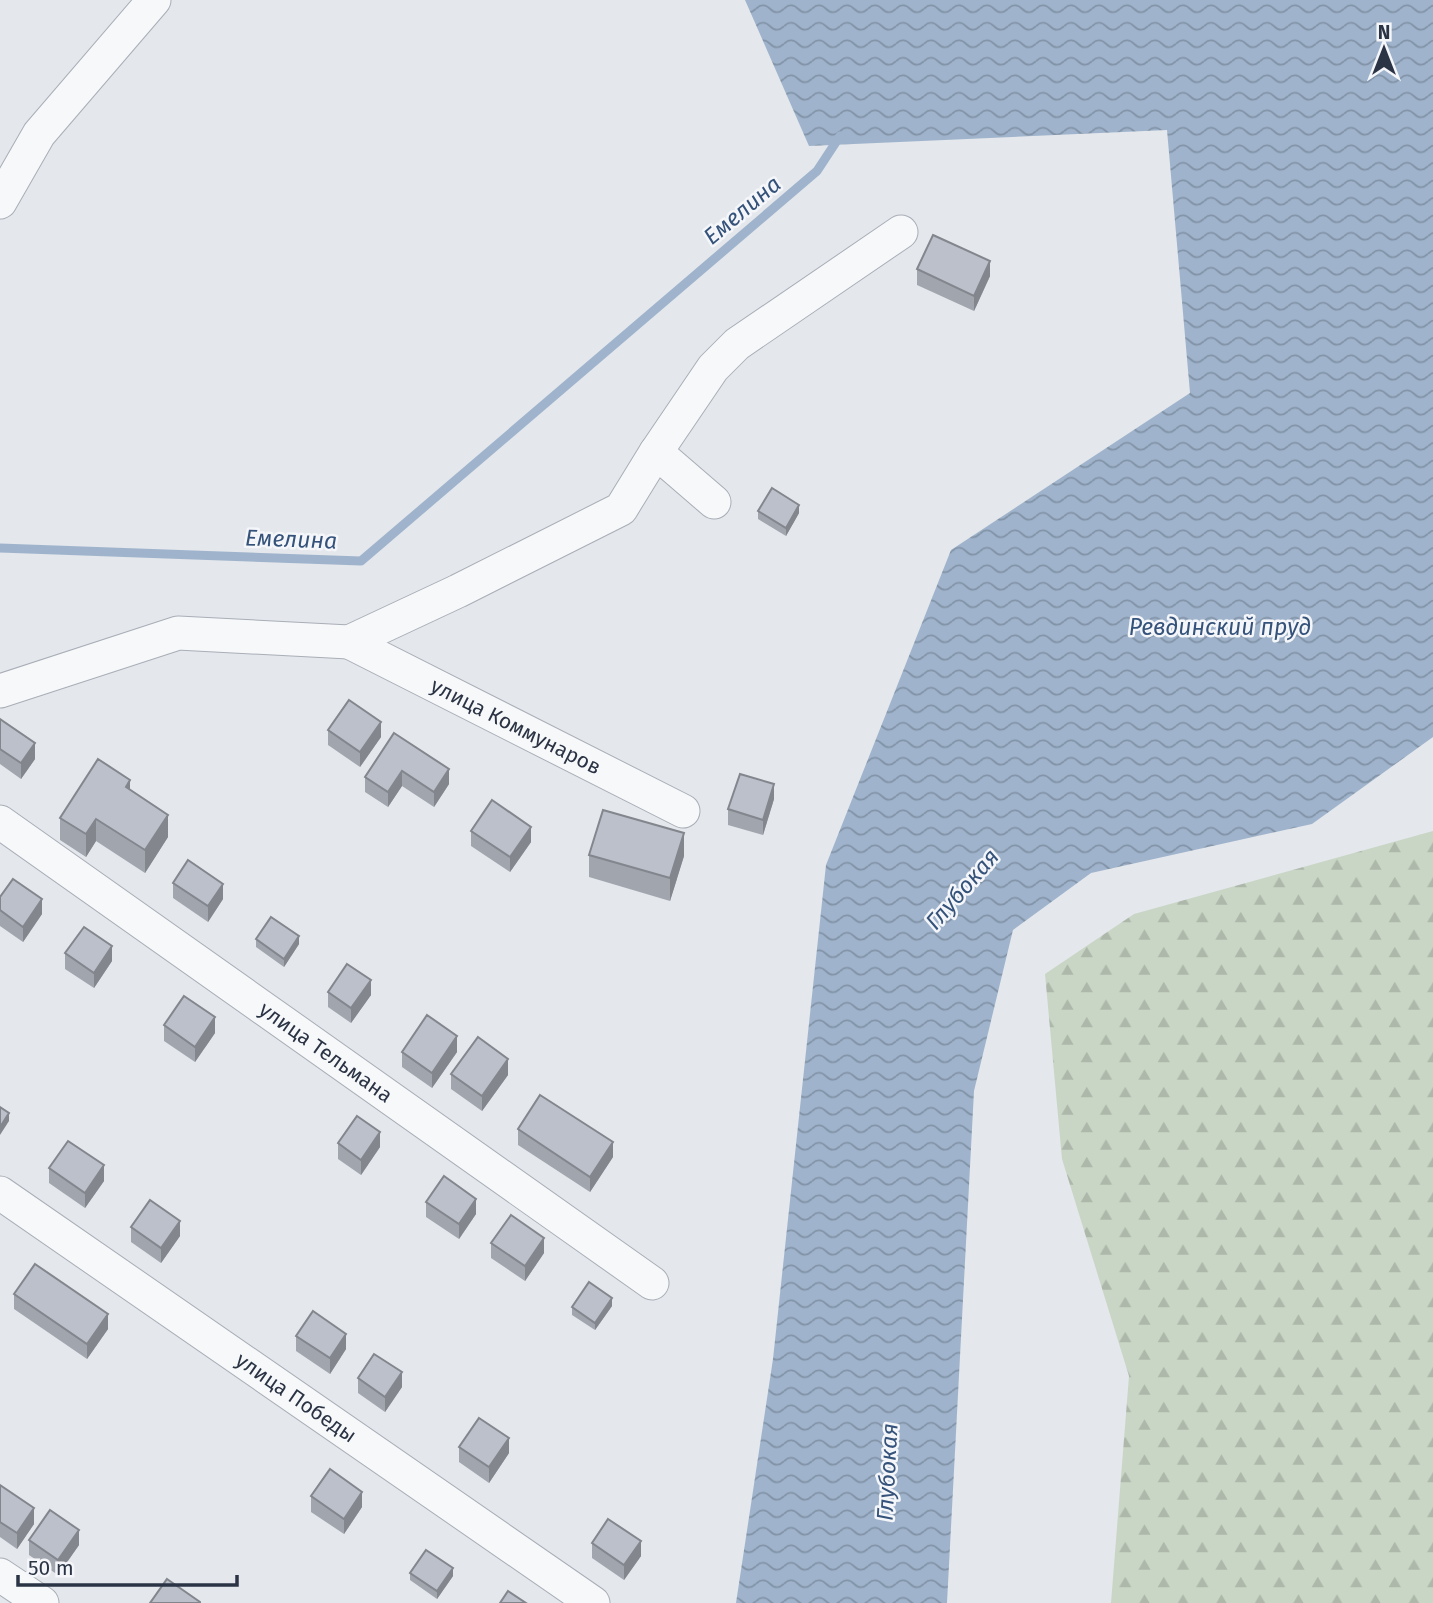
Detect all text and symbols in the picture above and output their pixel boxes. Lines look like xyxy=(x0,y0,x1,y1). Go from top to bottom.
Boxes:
north arrow xyxy=(1349,14,1419,84)
text: N xyxy=(1378,21,1390,44)
water label: Емелина xyxy=(698,170,786,250)
water label: Емелина xyxy=(244,523,338,555)
water label: Ревдинский пруд xyxy=(1129,613,1311,641)
street label: улица Коммунаров xyxy=(426,673,605,780)
water label: Глубокая xyxy=(919,843,1005,935)
street label: улица Тельмана xyxy=(254,996,398,1108)
street label: улица Победы xyxy=(231,1347,362,1449)
water label: Глубокая xyxy=(870,1422,904,1522)
scale bar xyxy=(18,1544,236,1588)
text: 50 m xyxy=(28,1555,74,1581)

